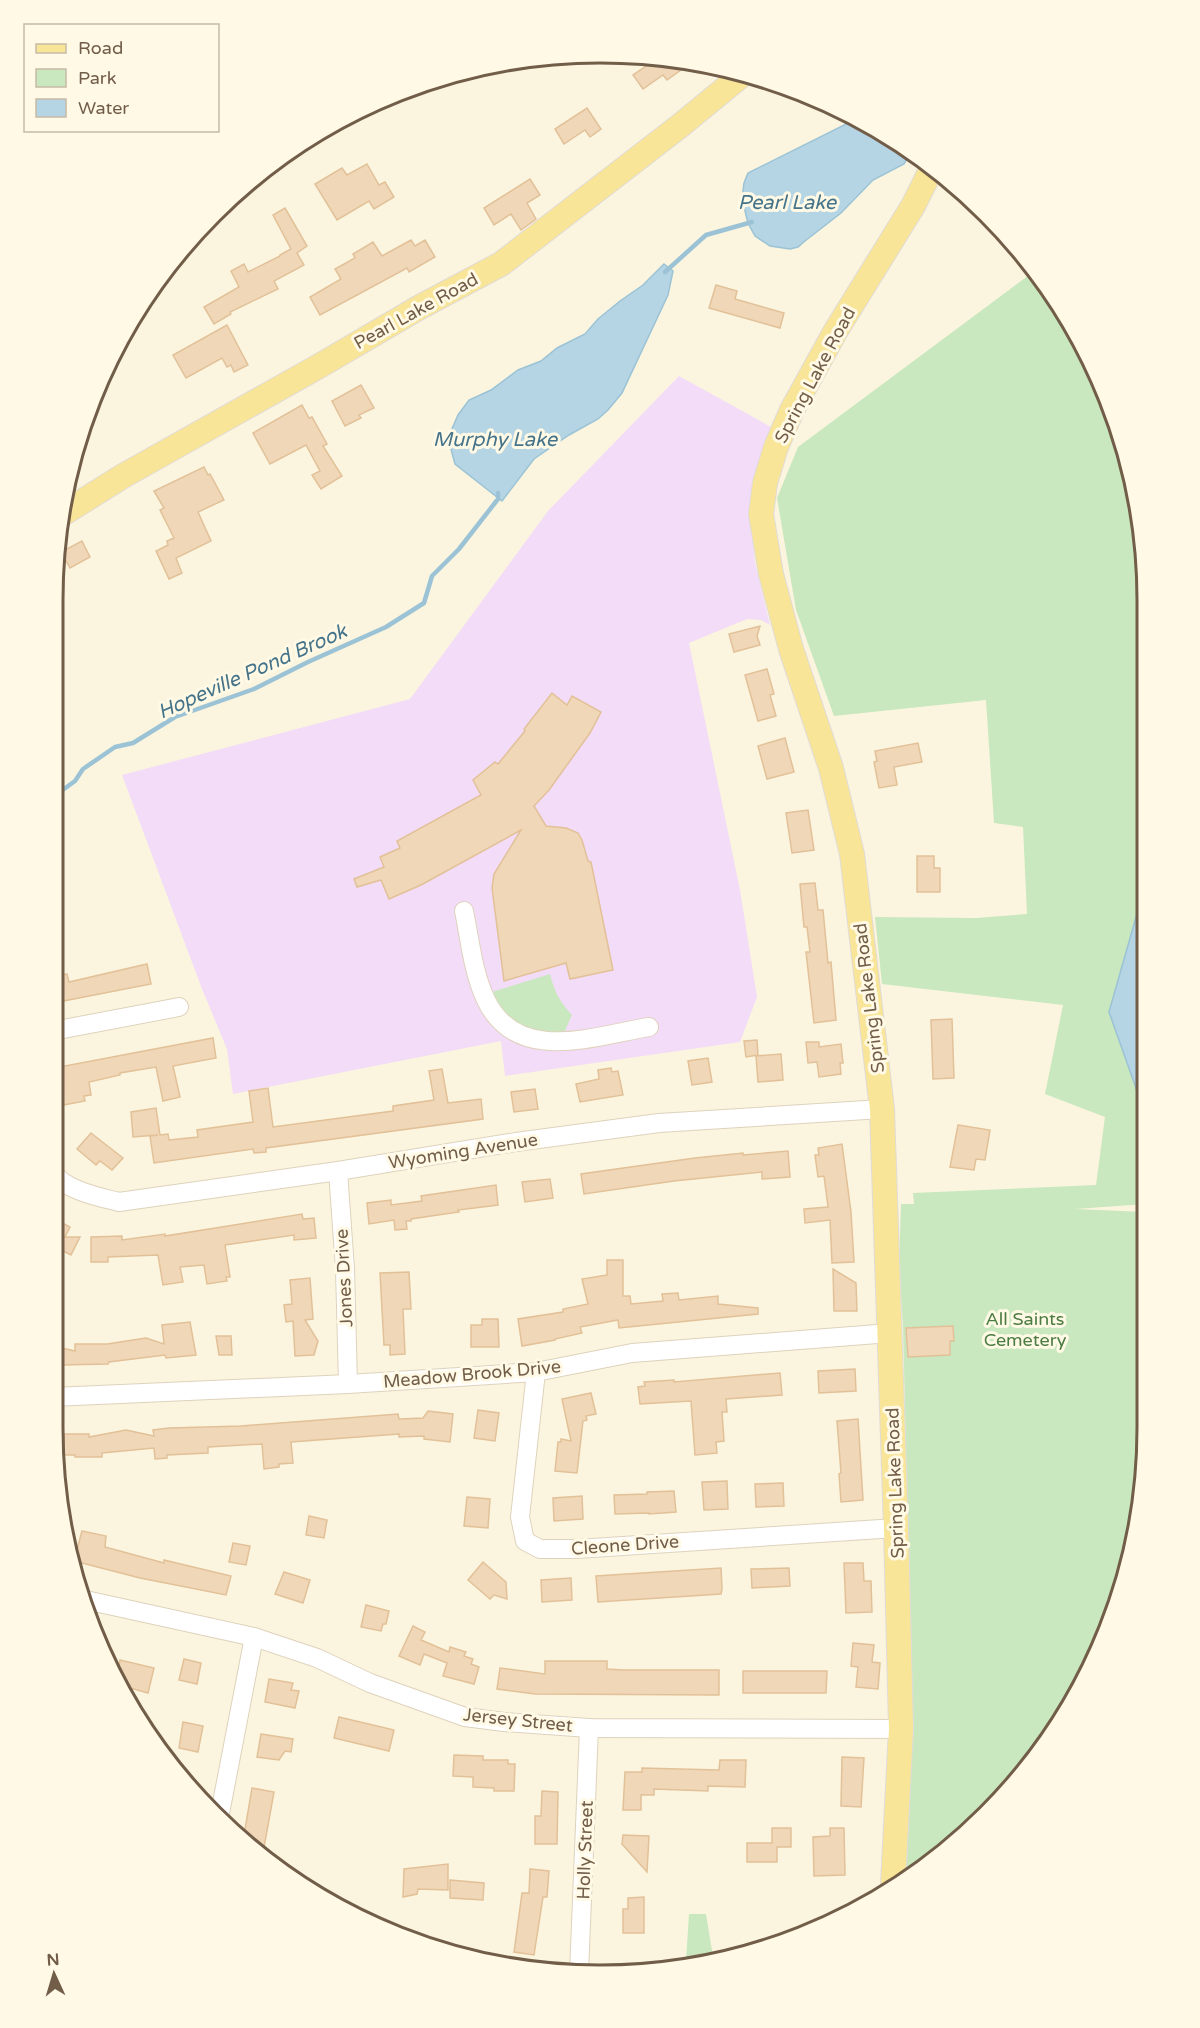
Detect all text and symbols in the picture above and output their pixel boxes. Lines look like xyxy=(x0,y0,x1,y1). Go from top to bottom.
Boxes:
legend xyxy=(24,24,219,132)
text: Road xyxy=(78,37,123,59)
text: Park xyxy=(78,67,117,89)
text: Water xyxy=(78,97,129,119)
water label: Pearl Lake xyxy=(738,191,838,215)
street label: Pearl Lake Road xyxy=(350,268,482,354)
street label: Spring Lake Road xyxy=(770,303,860,447)
water label: Murphy Lake xyxy=(433,428,559,452)
water label: Hopeville Pond Brook xyxy=(154,619,353,724)
street label: Spring Lake Road xyxy=(849,922,889,1074)
street label: Wyoming Avenue xyxy=(387,1128,539,1174)
street label: Jones Drive xyxy=(330,1228,358,1328)
park label: All Saints Cemetery xyxy=(984,1308,1067,1351)
street label: Meadow Brook Drive xyxy=(382,1355,562,1393)
street label: Spring Lake Road xyxy=(881,1407,909,1559)
street label: Cleone Drive xyxy=(570,1530,680,1560)
street label: Jersey Street xyxy=(462,1703,574,1737)
street label: Holly Street xyxy=(572,1800,598,1900)
north arrow xyxy=(24,1944,84,2004)
text: N xyxy=(46,1950,60,1970)

